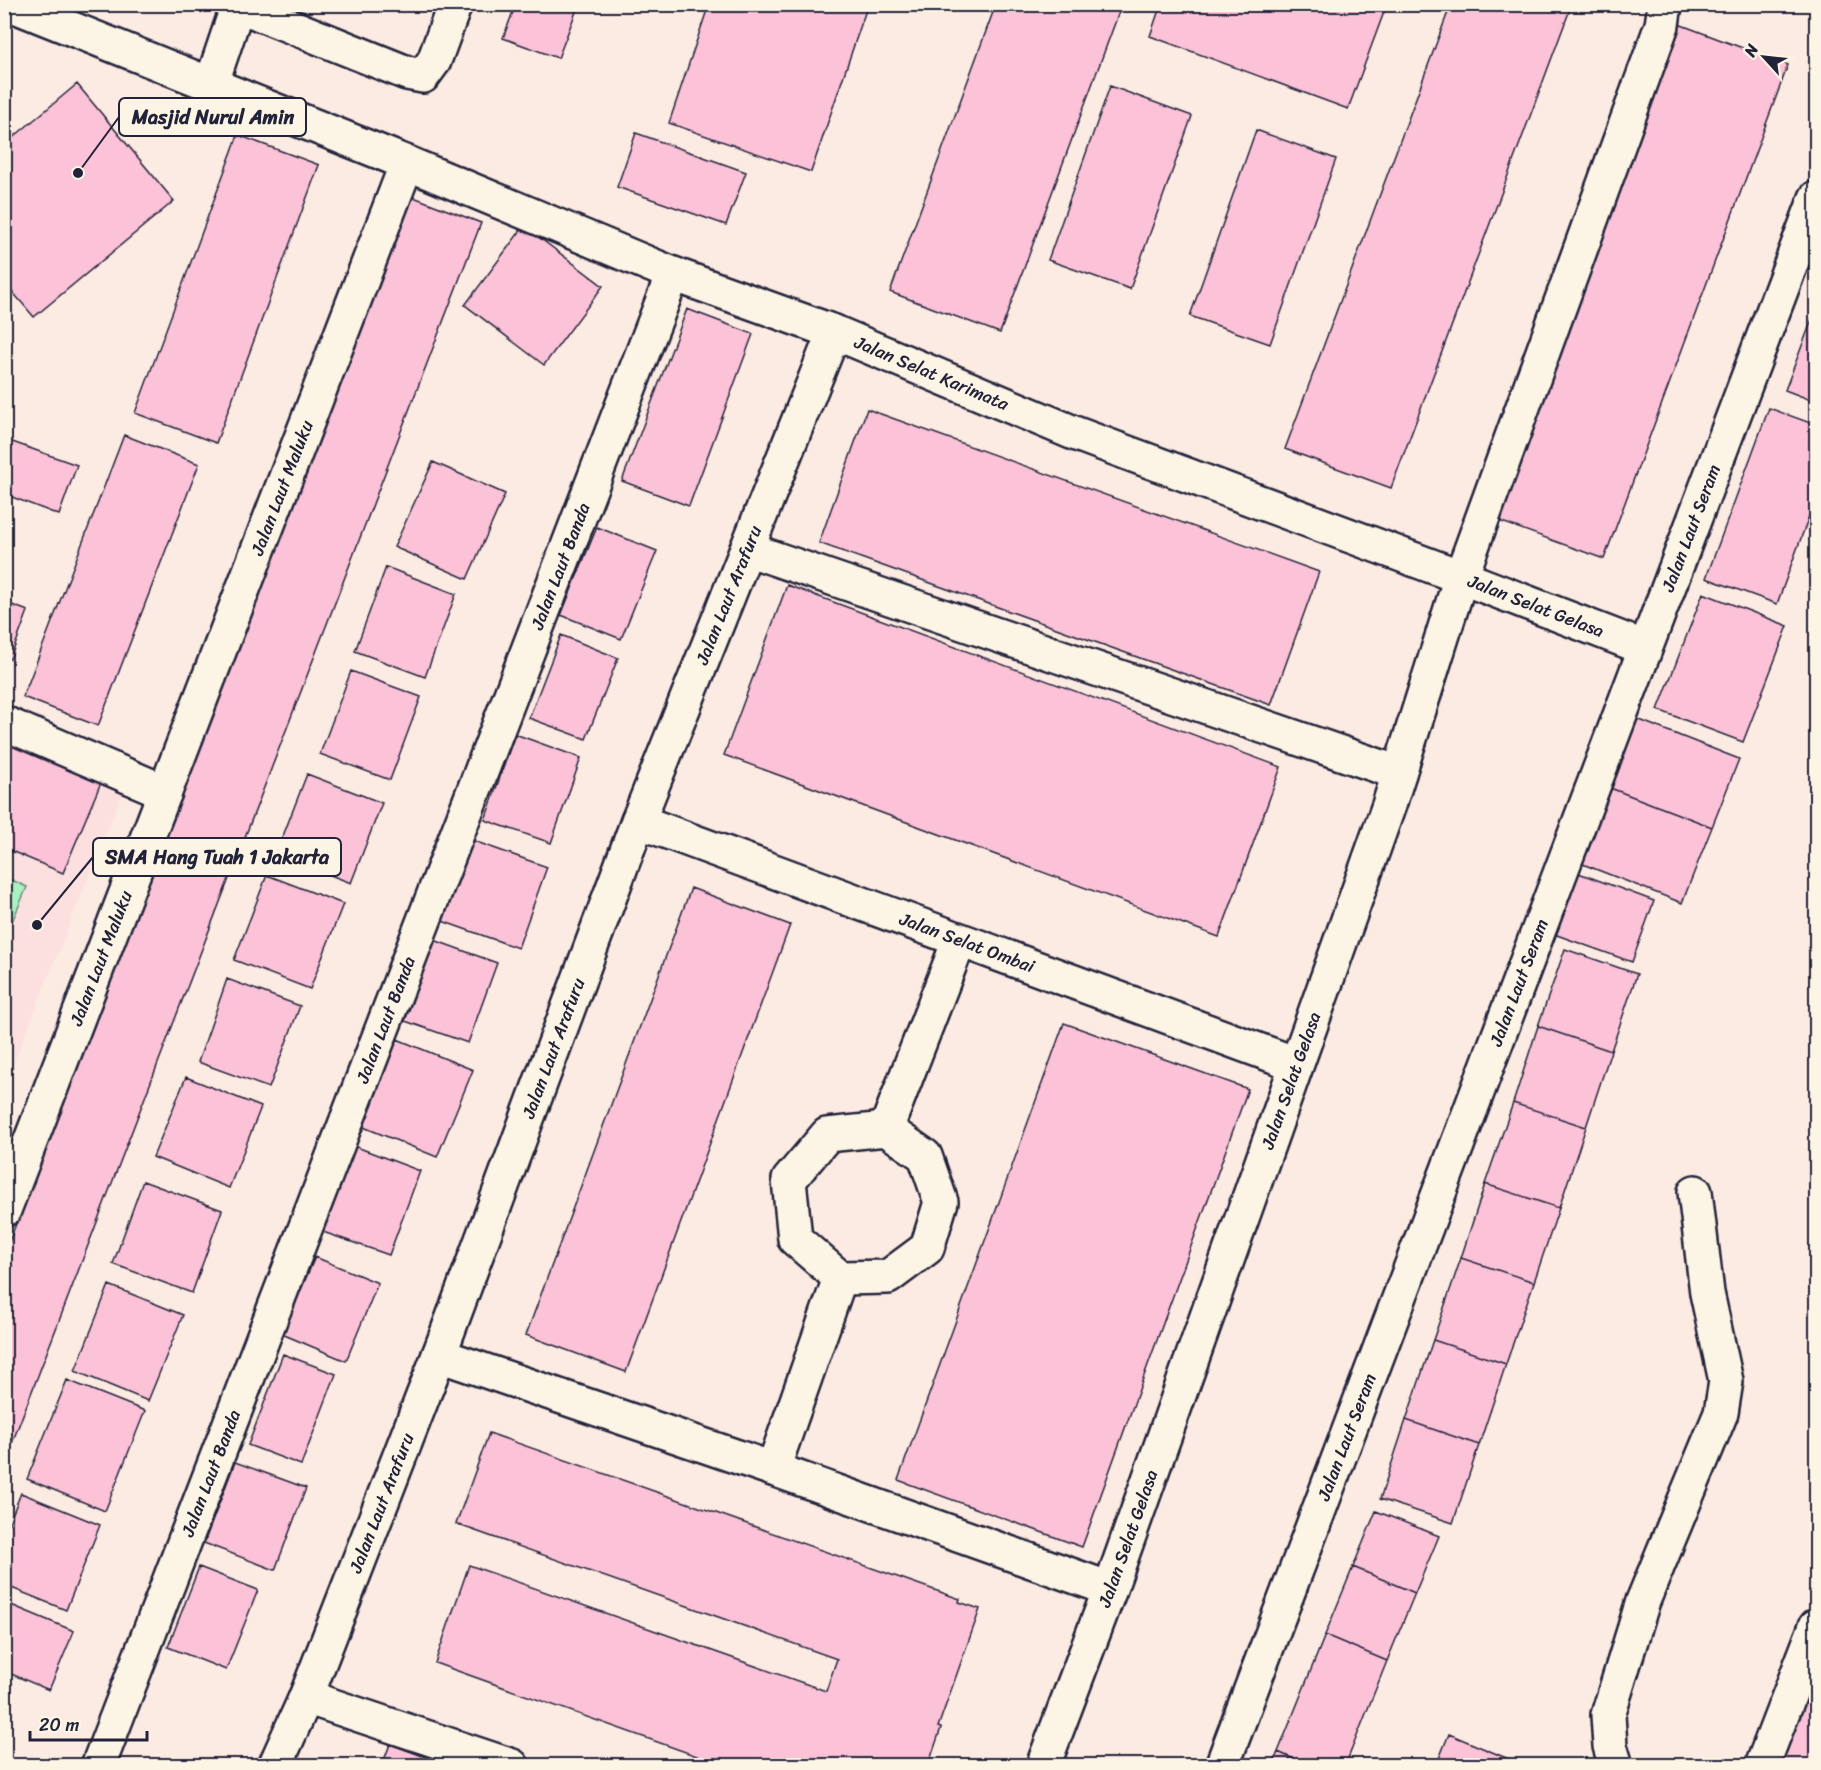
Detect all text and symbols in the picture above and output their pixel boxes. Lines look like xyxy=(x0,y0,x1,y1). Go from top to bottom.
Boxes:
north arrow xyxy=(1734,27,1794,87)
text: N xyxy=(1735,38,1767,63)
callout: Masjid Nurul Amin xyxy=(119,98,306,136)
text: Masjid Nurul Amin xyxy=(131,100,294,135)
street label: Jalan Selat Karimata xyxy=(849,326,1015,420)
street label: Jalan Laut Maluku xyxy=(241,415,323,561)
street label: Jalan Laut Seram xyxy=(1652,459,1730,597)
street label: Jalan Laut Banda xyxy=(521,498,599,635)
street label: Jalan Laut Arafuru xyxy=(686,520,771,670)
street label: Jalan Selat Gelasa xyxy=(1462,565,1609,647)
callout: SMA Hang Tuah 1 Jakarta xyxy=(93,838,341,876)
text: SMA Hang Tuah 1 Jakarta xyxy=(104,840,330,875)
street label: Jalan Laut Maluku xyxy=(60,885,142,1031)
street label: Jalan Selat Ombai xyxy=(894,903,1040,983)
street label: Jalan Laut Seram xyxy=(1480,914,1558,1052)
street label: Jalan Laut Banda xyxy=(346,951,425,1089)
street label: Jalan Laut Arafuru xyxy=(512,973,594,1124)
street label: Jalan Selat Gelasa xyxy=(1251,1007,1330,1155)
street label: Jalan Laut Seram xyxy=(1308,1368,1385,1506)
street label: Jalan Laut Banda xyxy=(172,1405,250,1542)
street label: Jalan Laut Arafuru xyxy=(339,1428,423,1578)
street label: Jalan Selat Gelasa xyxy=(1088,1465,1167,1613)
scale bar xyxy=(30,1704,147,1742)
text: 20 m xyxy=(39,1709,79,1741)

